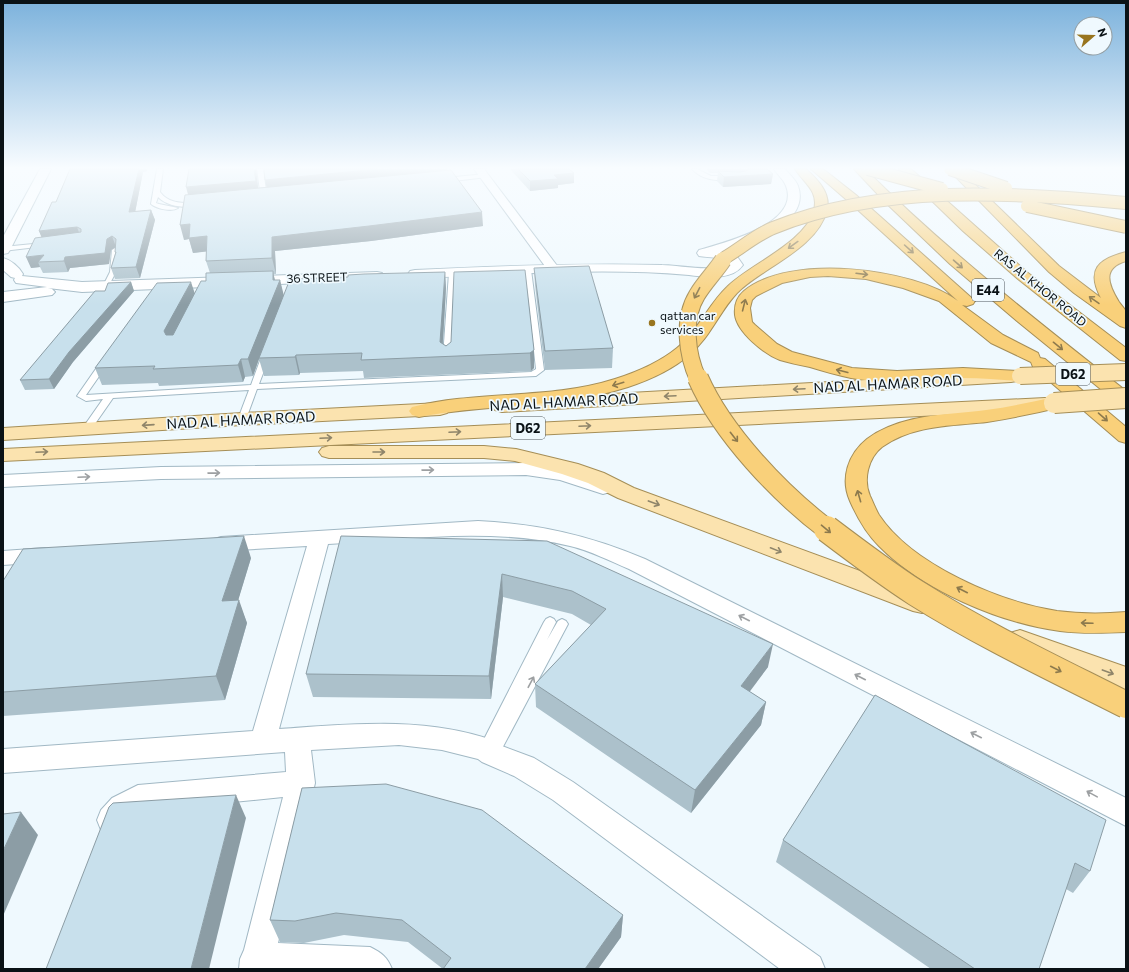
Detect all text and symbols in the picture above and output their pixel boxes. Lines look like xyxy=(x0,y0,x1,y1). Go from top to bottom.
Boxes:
north arrow xyxy=(1073,16,1113,56)
text: N xyxy=(1095,26,1110,39)
one-way arrow xyxy=(788,241,799,249)
one-way arrow xyxy=(904,245,915,254)
street label: RAS AL KHOR ROAD xyxy=(992,246,1090,329)
one-way arrow xyxy=(953,259,963,268)
street label: 36 STREET xyxy=(286,269,348,285)
one-way arrow xyxy=(855,270,868,278)
road number: E44 xyxy=(972,279,1004,301)
one-way arrow xyxy=(693,287,701,299)
one-way arrow xyxy=(1089,296,1100,304)
one-way arrow xyxy=(740,298,748,311)
place label: qattan car services xyxy=(660,308,716,336)
marker: qattan car services xyxy=(647,318,657,328)
one-way arrow xyxy=(1053,342,1064,351)
road number: D62 xyxy=(1056,363,1090,385)
one-way arrow xyxy=(835,366,848,374)
street label: NAD AL HAMAR ROAD xyxy=(813,371,963,396)
one-way arrow xyxy=(612,381,625,388)
one-way arrow xyxy=(793,385,806,392)
street label: NAD AL HAMAR ROAD xyxy=(489,389,639,414)
one-way arrow xyxy=(664,393,677,400)
street label: NAD AL HAMAR ROAD xyxy=(166,407,316,432)
one-way arrow xyxy=(1097,413,1108,422)
road number: D62 xyxy=(511,417,545,439)
one-way arrow xyxy=(142,421,155,428)
one-way arrow xyxy=(578,422,591,429)
one-way arrow xyxy=(448,428,461,436)
one-way arrow xyxy=(730,432,739,443)
one-way arrow xyxy=(319,435,332,442)
one-way arrow xyxy=(372,448,385,456)
one-way arrow xyxy=(35,449,48,456)
one-way arrow xyxy=(421,466,434,474)
one-way arrow xyxy=(207,469,220,477)
one-way arrow xyxy=(77,473,90,481)
one-way arrow xyxy=(855,490,862,503)
one-way arrow xyxy=(648,500,660,508)
one-way arrow xyxy=(821,524,831,533)
one-way arrow xyxy=(769,547,781,554)
one-way arrow xyxy=(957,586,969,593)
one-way arrow xyxy=(738,614,750,621)
one-way arrow xyxy=(1081,619,1094,627)
one-way arrow xyxy=(1050,666,1062,674)
one-way arrow xyxy=(1101,669,1113,677)
one-way arrow xyxy=(854,672,866,680)
one-way arrow xyxy=(527,676,535,688)
one-way arrow xyxy=(970,731,982,739)
one-way arrow xyxy=(1086,790,1098,798)

